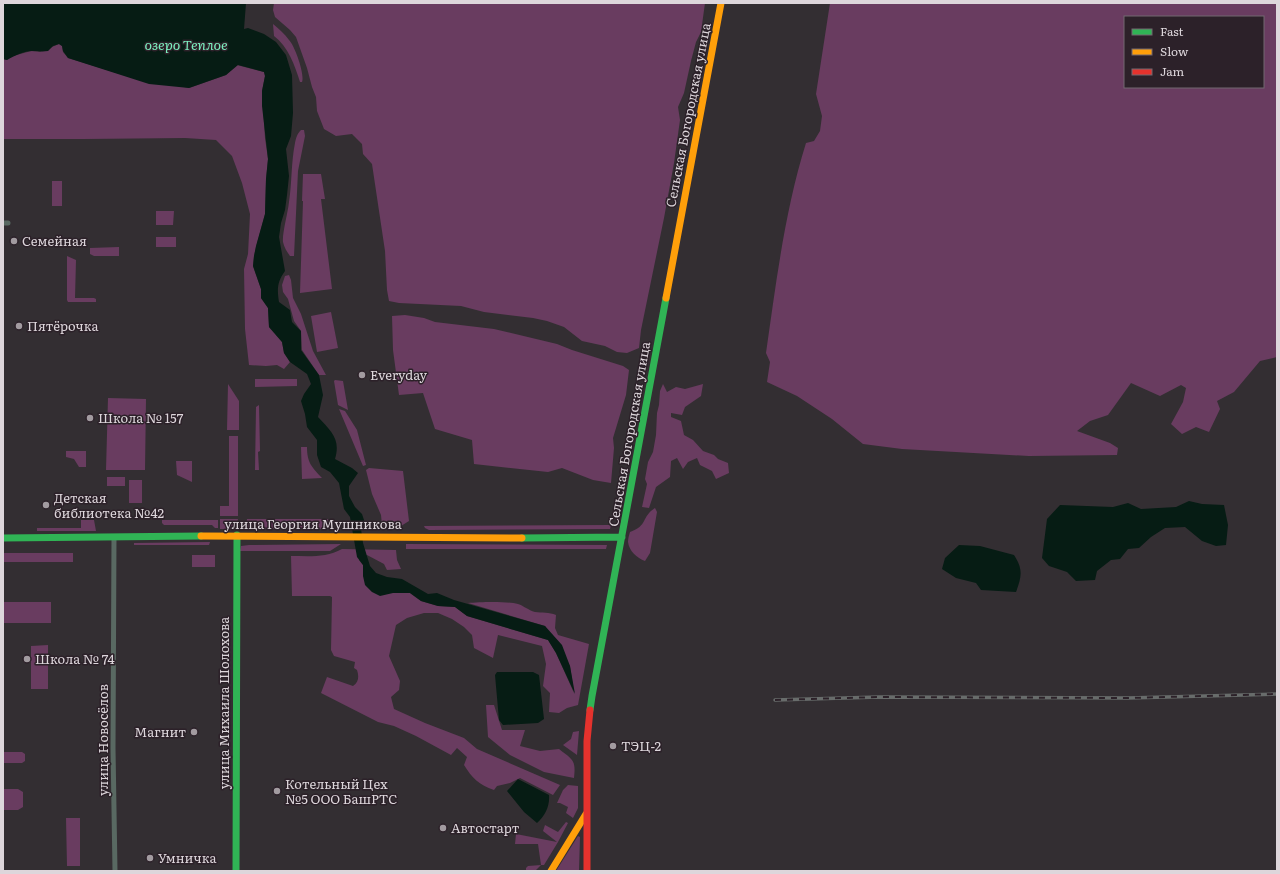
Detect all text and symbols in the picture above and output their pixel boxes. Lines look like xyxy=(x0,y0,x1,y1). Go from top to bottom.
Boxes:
legend xyxy=(1124,16,1264,88)
street label: Сельская Богородская улица xyxy=(660,21,715,209)
text: Fast xyxy=(1160,22,1184,40)
water label: озеро Теплое xyxy=(144,34,228,54)
text: Slow xyxy=(1160,42,1189,60)
text: Jam xyxy=(1160,62,1185,80)
place label: Семейная xyxy=(22,231,87,250)
marker: Семейная xyxy=(9,236,19,246)
place label: Пятёрочка xyxy=(27,316,99,335)
marker: Пятёрочка xyxy=(14,321,24,331)
street label: Сельская Богородская улица xyxy=(603,340,654,528)
place label: Everyday xyxy=(370,365,428,384)
marker: Everyday xyxy=(357,370,367,380)
place label: Школа № 157 xyxy=(98,408,184,427)
marker: Школа № 157 xyxy=(85,413,95,423)
place label: Детская библиотека №42 xyxy=(54,488,165,522)
marker: Детская библиотека №42 xyxy=(41,500,51,510)
street label: улица Георгия Мушникова xyxy=(224,514,402,533)
street label: улица Михаила Шолохова xyxy=(214,617,233,789)
place label: Школа № 74 xyxy=(35,649,115,668)
marker: Школа № 74 xyxy=(22,654,32,664)
street label: улица Новосёлов xyxy=(93,684,112,796)
place label: Магнит xyxy=(134,722,186,741)
marker: Магнит xyxy=(189,727,199,737)
place label: ТЭЦ-2 xyxy=(621,736,661,755)
marker: ТЭЦ-2 xyxy=(608,741,618,751)
place label: Котельный Цех №5 ООО БашРТС xyxy=(285,774,397,808)
marker: Котельный Цех №5 ООО БашРТС xyxy=(272,786,282,796)
place label: Автостарт xyxy=(451,818,520,837)
marker: Автостарт xyxy=(438,823,448,833)
place label: Умничка xyxy=(158,848,216,867)
marker: Умничка xyxy=(145,853,155,863)

